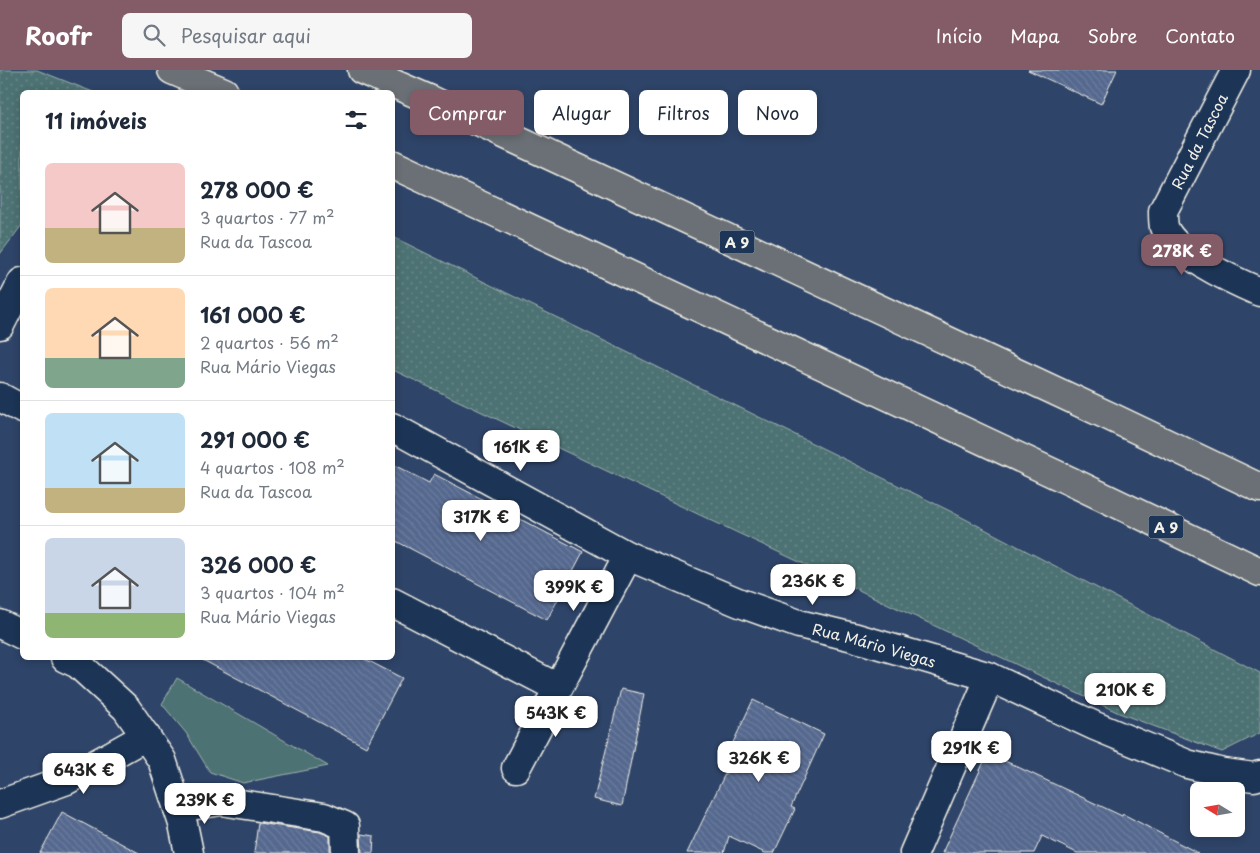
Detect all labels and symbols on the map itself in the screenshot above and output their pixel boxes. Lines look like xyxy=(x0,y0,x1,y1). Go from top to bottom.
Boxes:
street label: Rua da Tascoa xyxy=(1165,88,1233,193)
road number: A 9 xyxy=(720,230,754,253)
pin: 278K € xyxy=(1141,234,1223,276)
pin: 161K € xyxy=(480,430,562,472)
pin: 317K € xyxy=(440,500,522,542)
road number: A 9 xyxy=(1148,516,1184,538)
pin: 236K € xyxy=(772,564,854,606)
pin: 399K € xyxy=(533,570,615,612)
street label: Rua Mário Viegas xyxy=(810,616,939,672)
pin: 210K € xyxy=(1084,672,1166,715)
pin: 543K € xyxy=(515,696,597,738)
pin: 291K € xyxy=(930,730,1012,773)
pin: 326K € xyxy=(718,740,800,783)
pin: 643K € xyxy=(43,752,125,795)
pin: 239K € xyxy=(164,782,246,825)
north arrow xyxy=(1190,782,1245,838)

